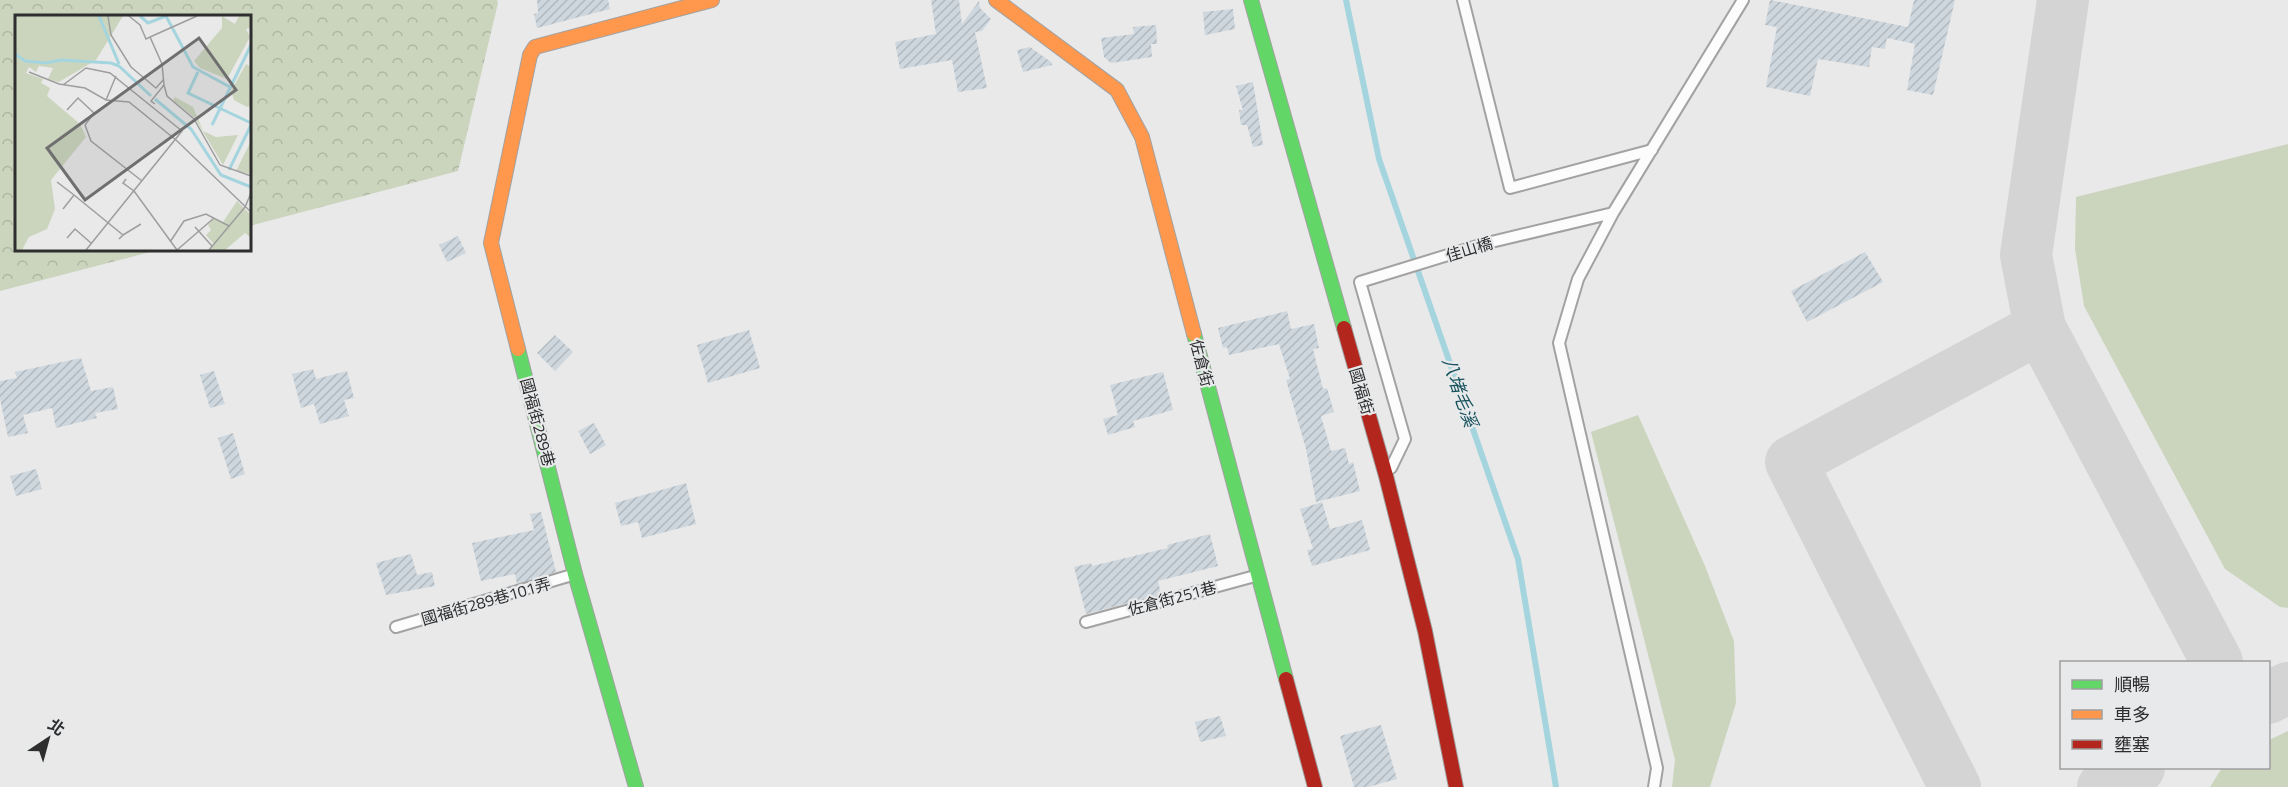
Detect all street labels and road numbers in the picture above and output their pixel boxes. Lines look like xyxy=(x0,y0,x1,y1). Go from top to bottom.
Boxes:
street label: 佳山橋 xyxy=(1443,231,1495,267)
street label: 佐倉街 xyxy=(1184,337,1220,389)
street label: 國福街 xyxy=(1344,365,1380,417)
street label: 國福街289巷 xyxy=(515,375,561,469)
street label: 國福街289巷101弄 xyxy=(418,571,554,631)
street label: 佐倉街251巷 xyxy=(1125,575,1219,621)

